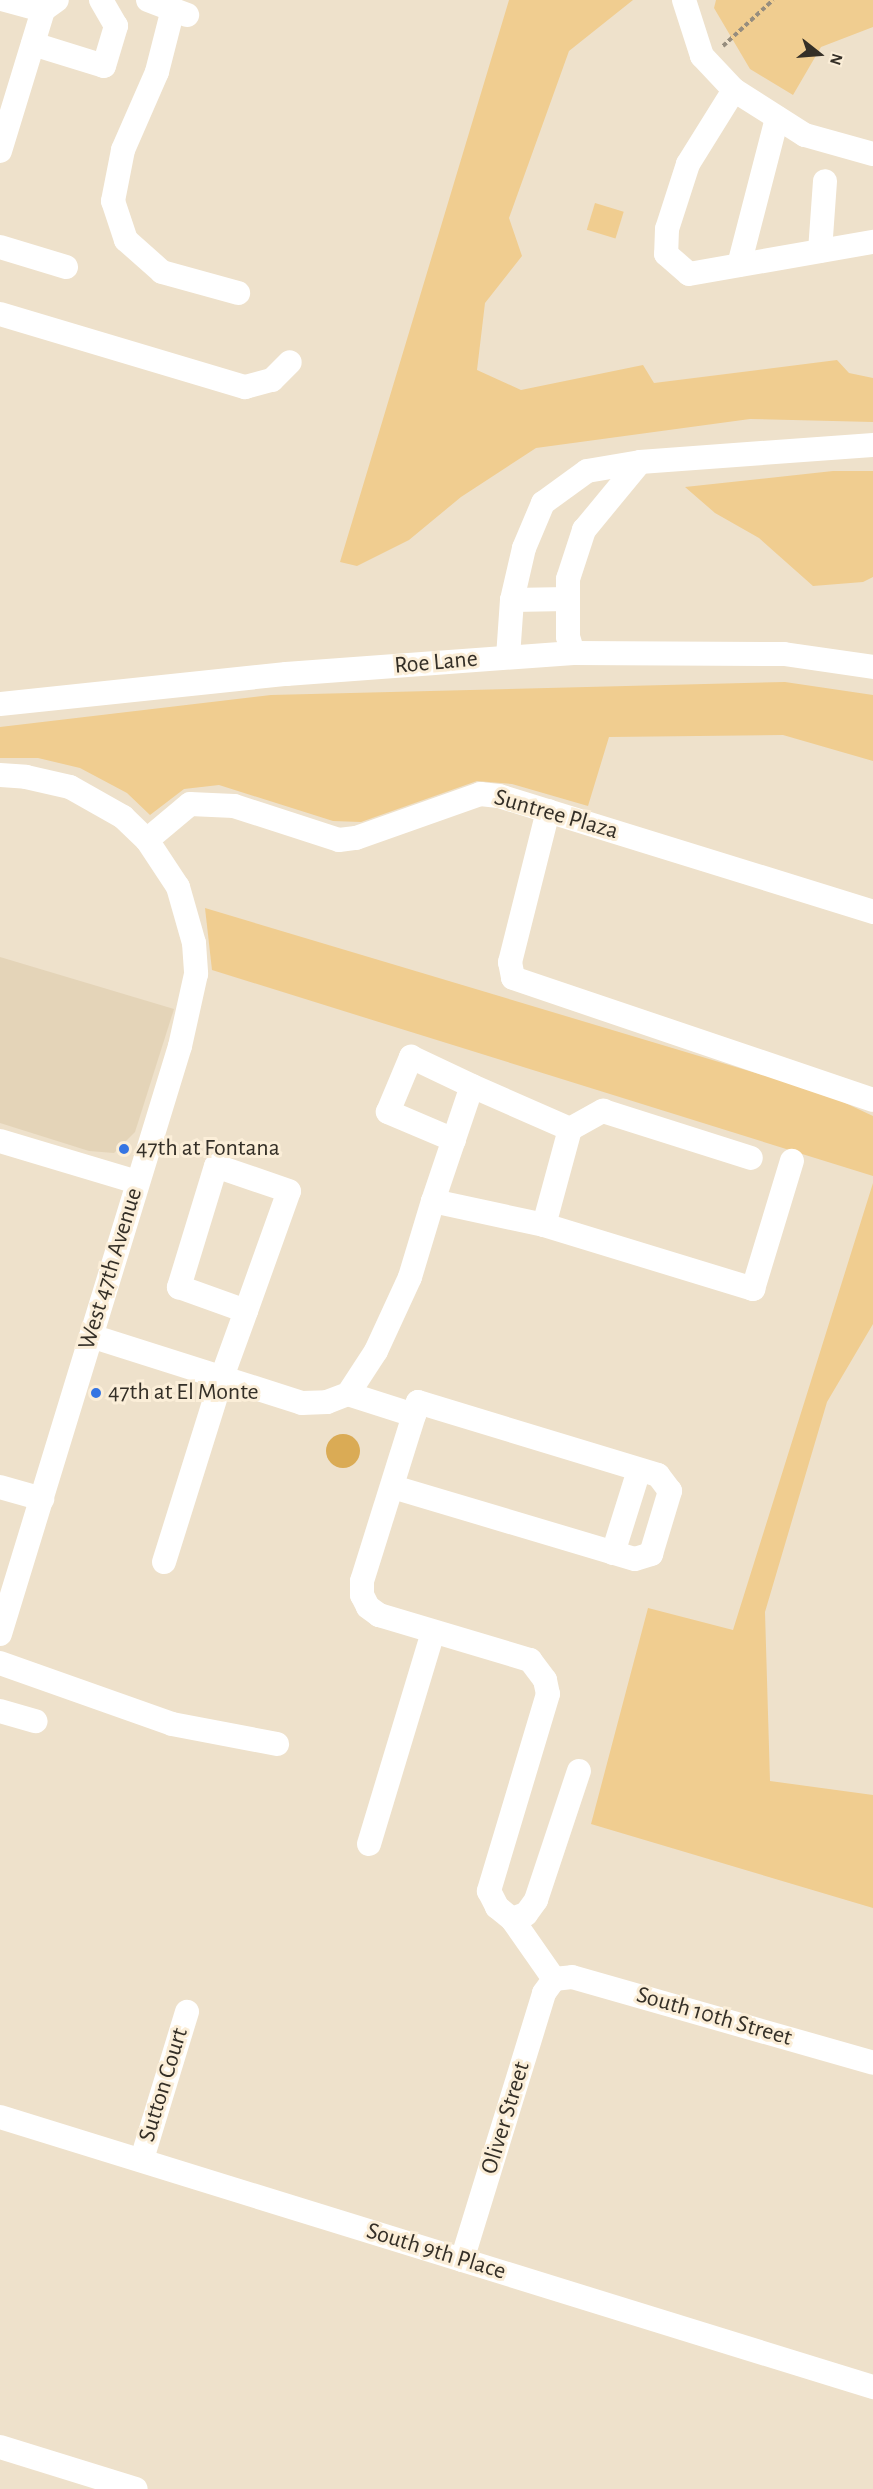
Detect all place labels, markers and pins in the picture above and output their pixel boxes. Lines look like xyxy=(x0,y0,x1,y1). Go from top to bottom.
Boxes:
place label: 47th at Fontana xyxy=(136,1135,280,1163)
marker: 47th at Fontana xyxy=(117,1142,131,1156)
place label: 47th at El Monte xyxy=(108,1379,259,1407)
marker: 47th at El Monte xyxy=(89,1386,103,1400)

